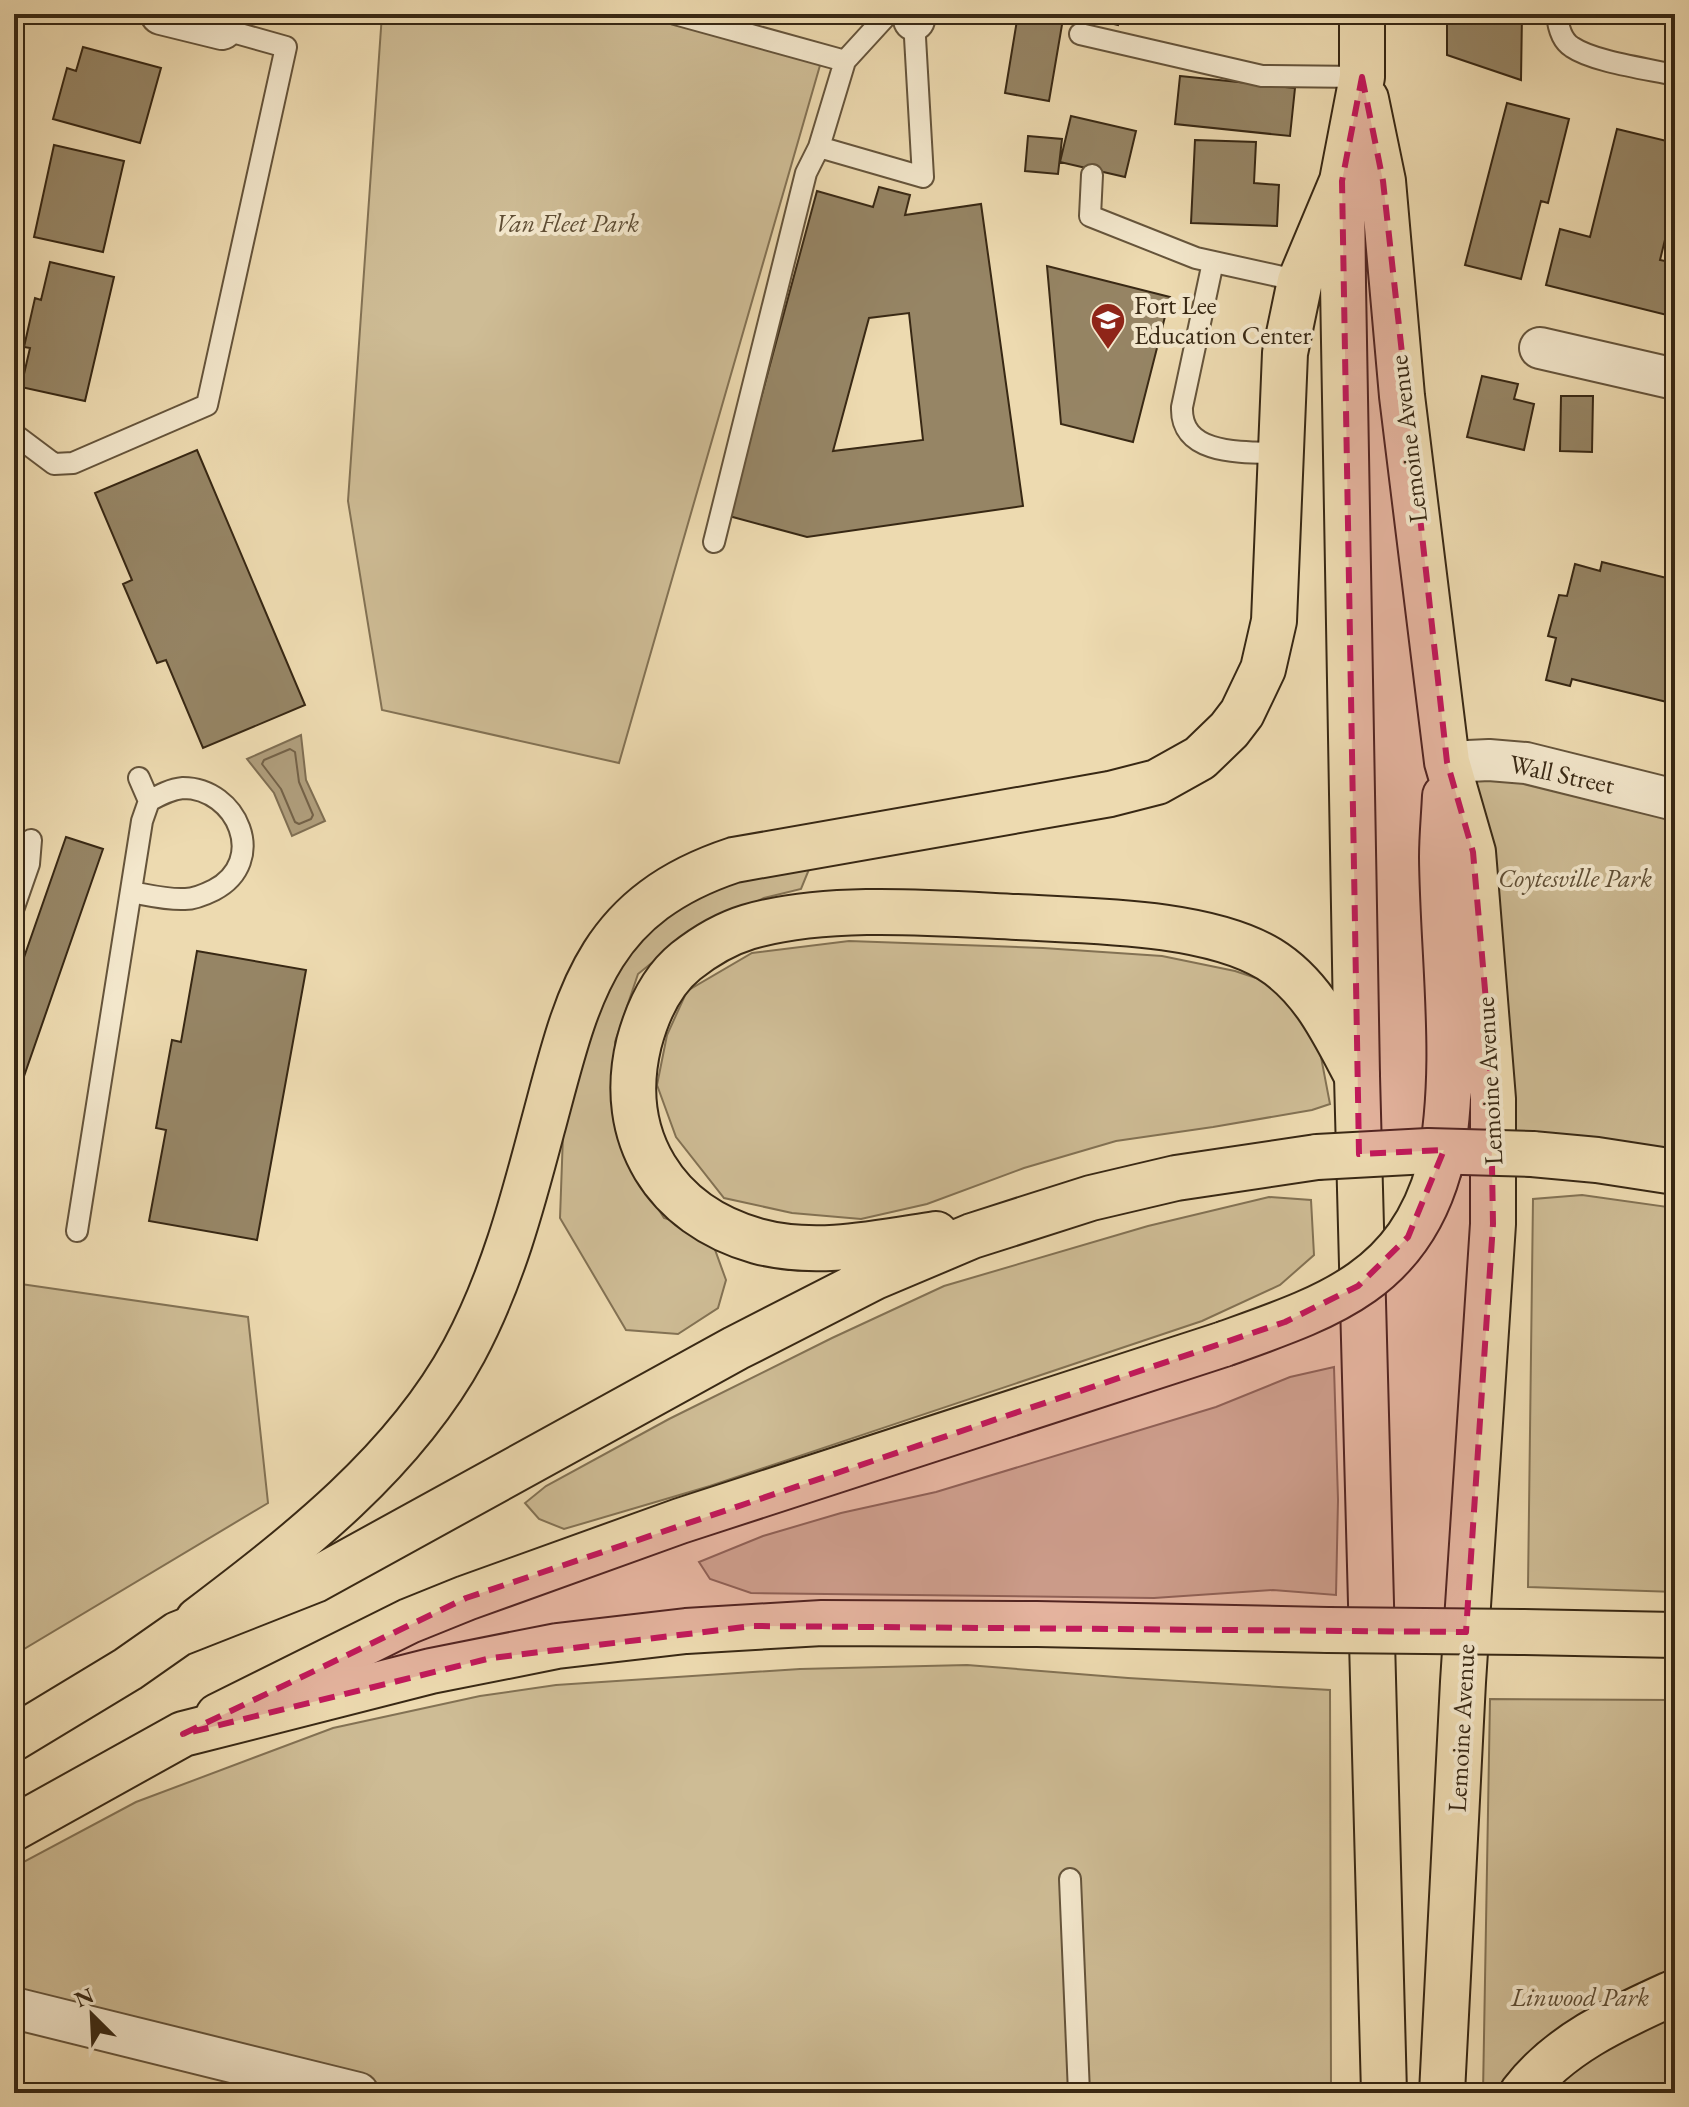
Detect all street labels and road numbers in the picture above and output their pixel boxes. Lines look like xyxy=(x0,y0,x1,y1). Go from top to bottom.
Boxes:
street label: Lemoine Avenue xyxy=(1381,353,1435,525)
street label: Wall Street xyxy=(1506,746,1618,802)
street label: Lemoine Avenue xyxy=(1468,996,1510,1166)
street label: Lemoine Avenue xyxy=(1440,1643,1482,1813)

